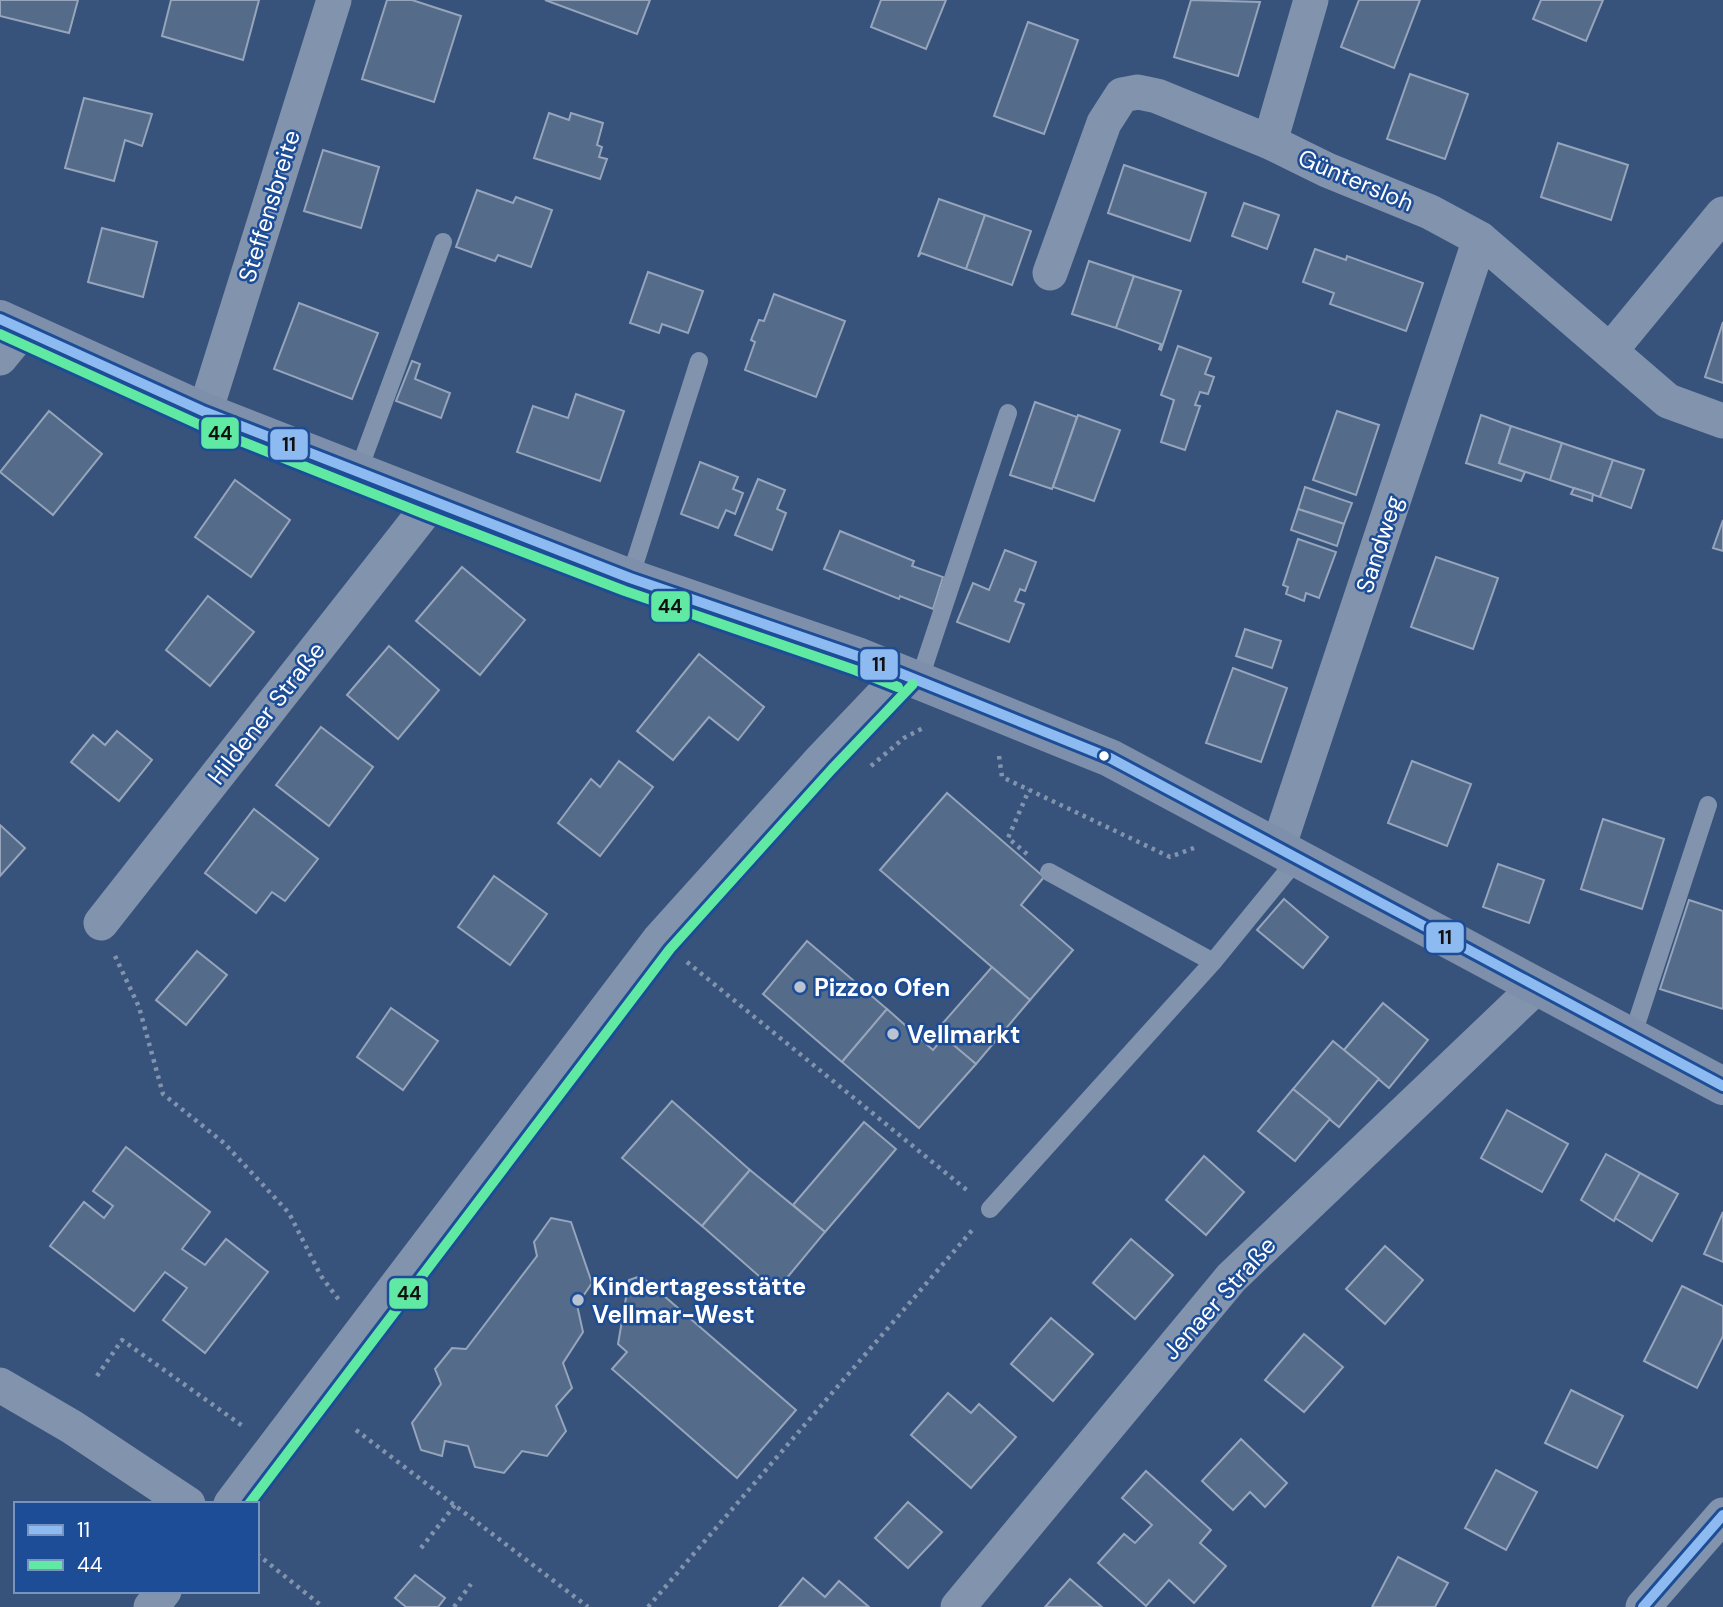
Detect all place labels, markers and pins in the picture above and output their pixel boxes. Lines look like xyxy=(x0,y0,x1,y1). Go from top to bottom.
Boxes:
unlabelled marker xyxy=(1097,749,1111,763)
place label: Pizzoo Ofen xyxy=(814,972,950,1003)
marker: Pizzoo Ofen xyxy=(792,979,808,995)
place label: Vellmarkt xyxy=(907,1019,1021,1050)
marker: Vellmarkt xyxy=(885,1026,901,1042)
place label: Kindertagesstätte Vellmar-West xyxy=(592,1271,806,1330)
marker: Kindertagesstätte Vellmar-West xyxy=(570,1292,586,1308)

